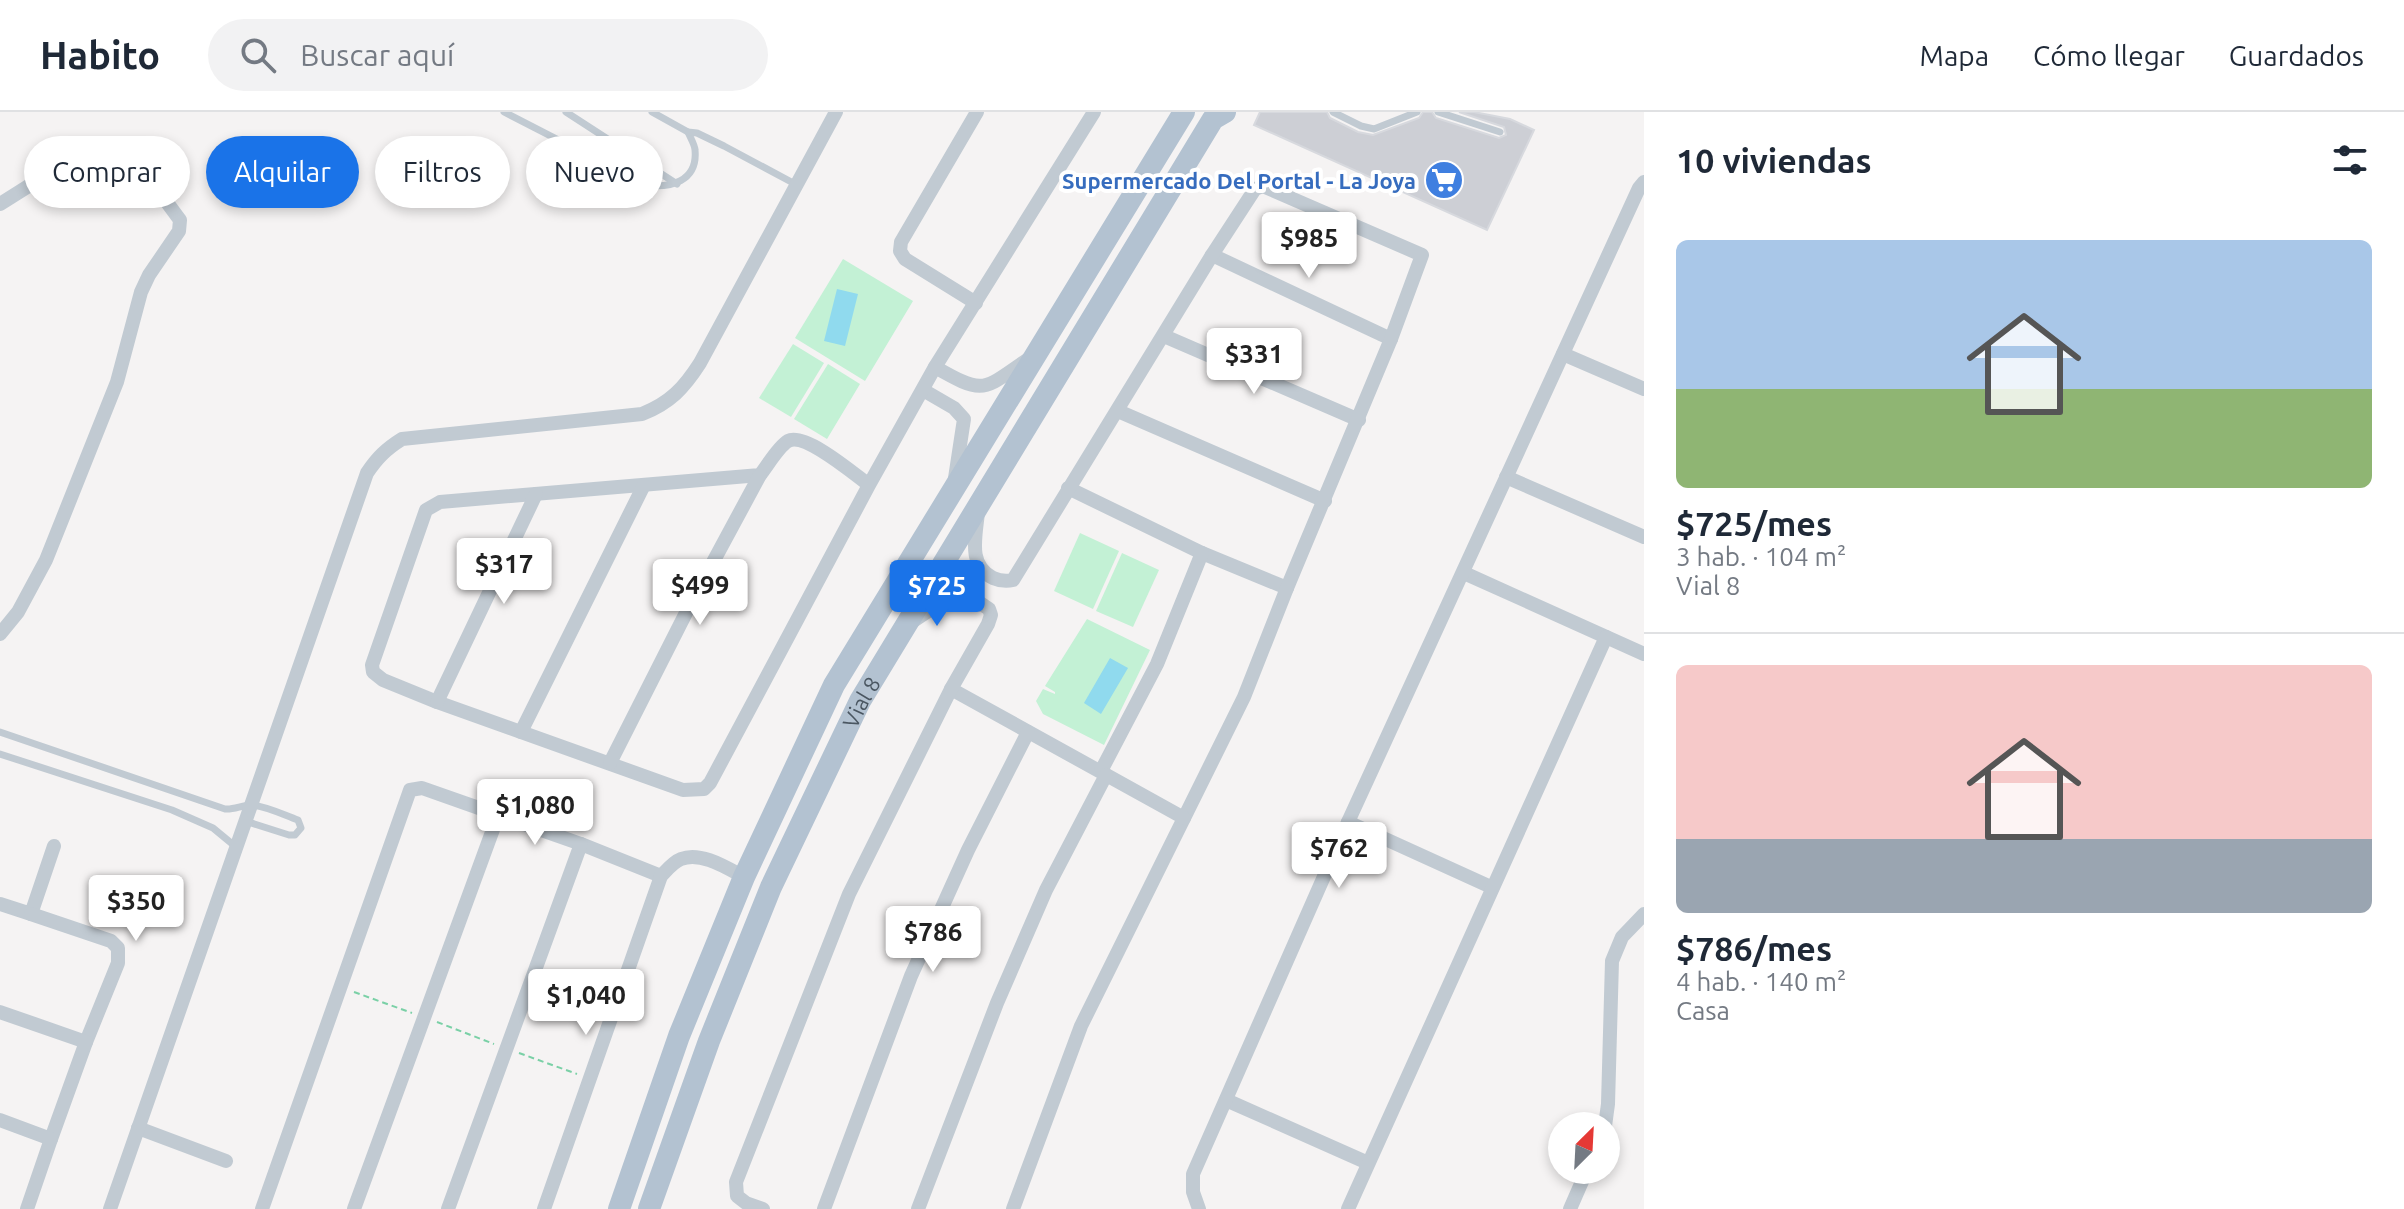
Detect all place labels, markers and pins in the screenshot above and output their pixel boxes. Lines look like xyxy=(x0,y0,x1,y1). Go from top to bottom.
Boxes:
supermarket icon: Supermercado Del Portal - La Joya xyxy=(1423,159,1465,201)
place label: Supermercado Del Portal - La Joya xyxy=(1062,168,1416,193)
pin: $985 xyxy=(1262,212,1356,280)
pin: $331 xyxy=(1207,328,1301,396)
pin: $317 xyxy=(457,538,551,606)
pin: $499 xyxy=(653,559,747,627)
pin: $725 xyxy=(890,560,984,628)
pin: $1,080 xyxy=(470,779,600,847)
pin: $762 xyxy=(1292,822,1386,890)
pin: $350 xyxy=(89,875,183,943)
pin: $786 xyxy=(886,906,980,974)
pin: $1,040 xyxy=(521,969,651,1037)

